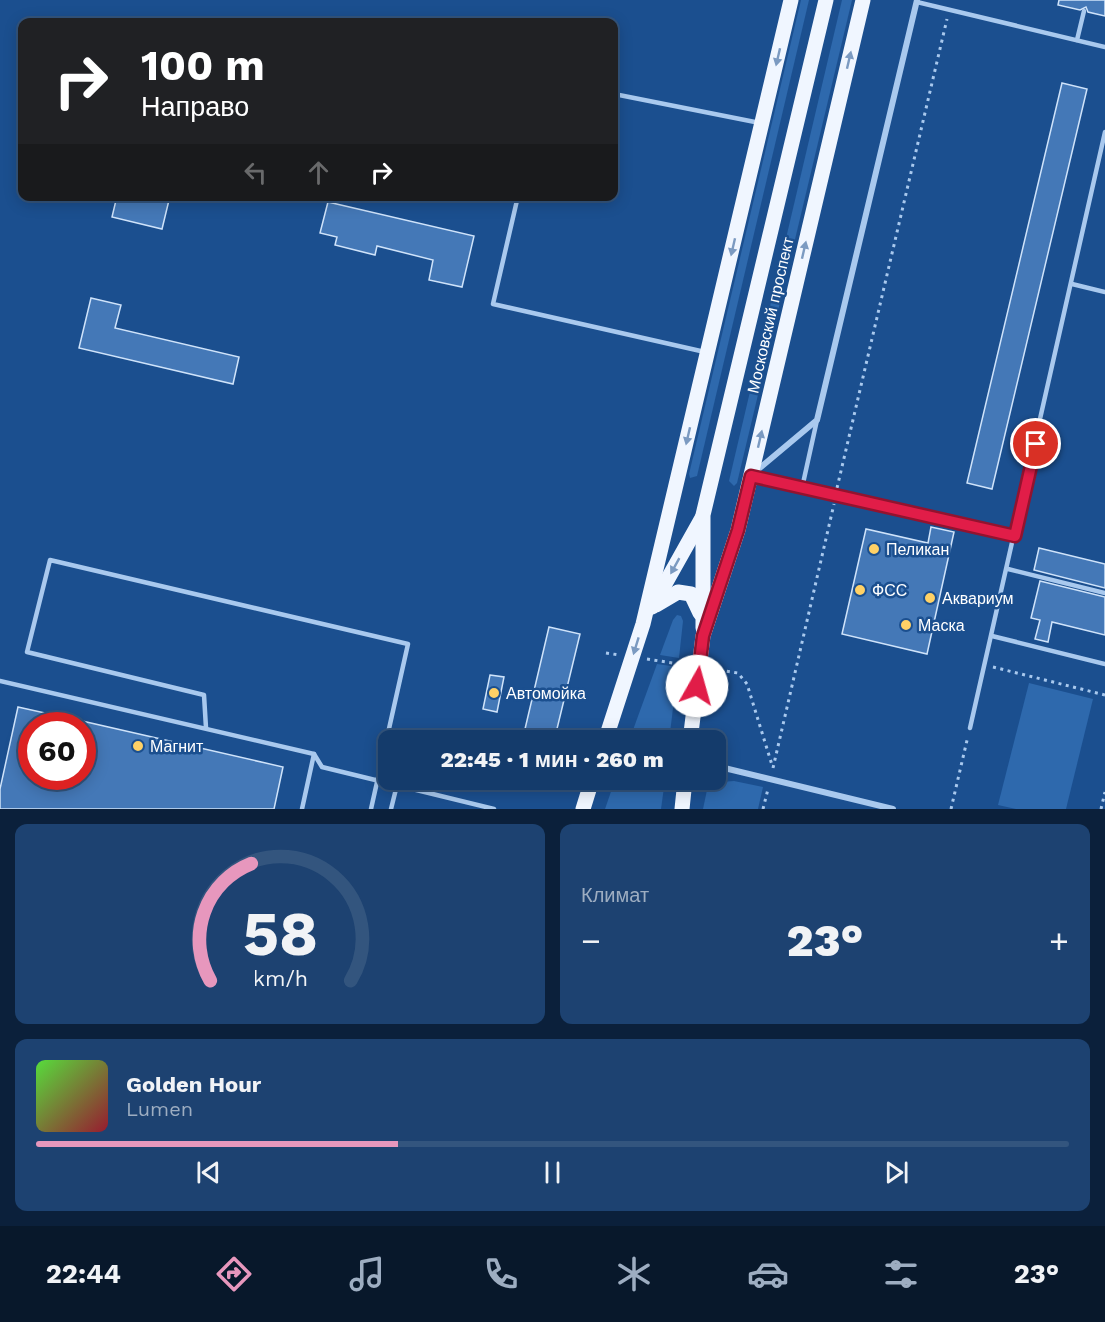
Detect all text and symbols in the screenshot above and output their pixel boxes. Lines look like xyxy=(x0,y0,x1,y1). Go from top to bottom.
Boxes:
text: 100 m xyxy=(141,41,265,90)
icon: right xyxy=(42,42,120,120)
one-way arrow xyxy=(773,48,782,67)
one-way arrow xyxy=(845,50,854,69)
text: Направо xyxy=(141,91,249,123)
icon: left xyxy=(239,156,272,189)
icon: ahead xyxy=(302,156,335,189)
icon: right xyxy=(365,156,398,189)
street label: Московский проспект xyxy=(743,235,798,395)
one-way arrow xyxy=(727,237,737,256)
one-way arrow xyxy=(800,240,810,259)
pin xyxy=(1010,418,1061,469)
one-way arrow xyxy=(682,427,692,446)
icon: arrive xyxy=(1019,427,1052,460)
one-way arrow xyxy=(755,430,765,449)
place label: Пеликан xyxy=(886,540,949,559)
marker: Пеликан xyxy=(867,542,881,556)
one-way arrow xyxy=(670,558,680,575)
place label: ФСС xyxy=(872,581,907,600)
marker: ФСС xyxy=(853,583,867,597)
place label: Аквариум xyxy=(942,589,1014,608)
marker: Аквариум xyxy=(923,591,937,605)
place label: Маска xyxy=(918,616,965,635)
marker: Маска xyxy=(899,618,913,632)
one-way arrow xyxy=(631,637,640,655)
position arrow xyxy=(665,654,729,718)
place label: Автомойка xyxy=(506,684,586,703)
marker: Автомойка xyxy=(487,686,501,700)
speed limit sign: 60 xyxy=(18,712,96,790)
place label: Магнит xyxy=(150,737,204,756)
marker: Магнит xyxy=(131,739,145,753)
text: 22:45 · 1 мин · 260 m xyxy=(440,747,664,772)
text: Климат xyxy=(581,883,649,907)
text: 58 xyxy=(242,897,318,970)
text: 23° xyxy=(787,914,863,967)
text: − xyxy=(581,921,601,960)
text: + xyxy=(1049,921,1069,960)
text: km/h xyxy=(252,966,308,991)
text: Golden Hour xyxy=(126,1072,261,1097)
text: Lumen xyxy=(126,1097,193,1121)
icon: previous xyxy=(192,1156,225,1189)
icon: pause xyxy=(536,1156,569,1189)
icon: next xyxy=(880,1156,913,1189)
icon: directions xyxy=(213,1253,255,1295)
icon: music xyxy=(346,1253,388,1295)
icon: phone xyxy=(480,1253,522,1295)
icon: climate xyxy=(613,1253,655,1295)
icon: car xyxy=(747,1253,789,1295)
icon: filters xyxy=(880,1253,922,1295)
text: 22:44 xyxy=(46,1258,121,1290)
text: 23° xyxy=(1014,1258,1059,1290)

